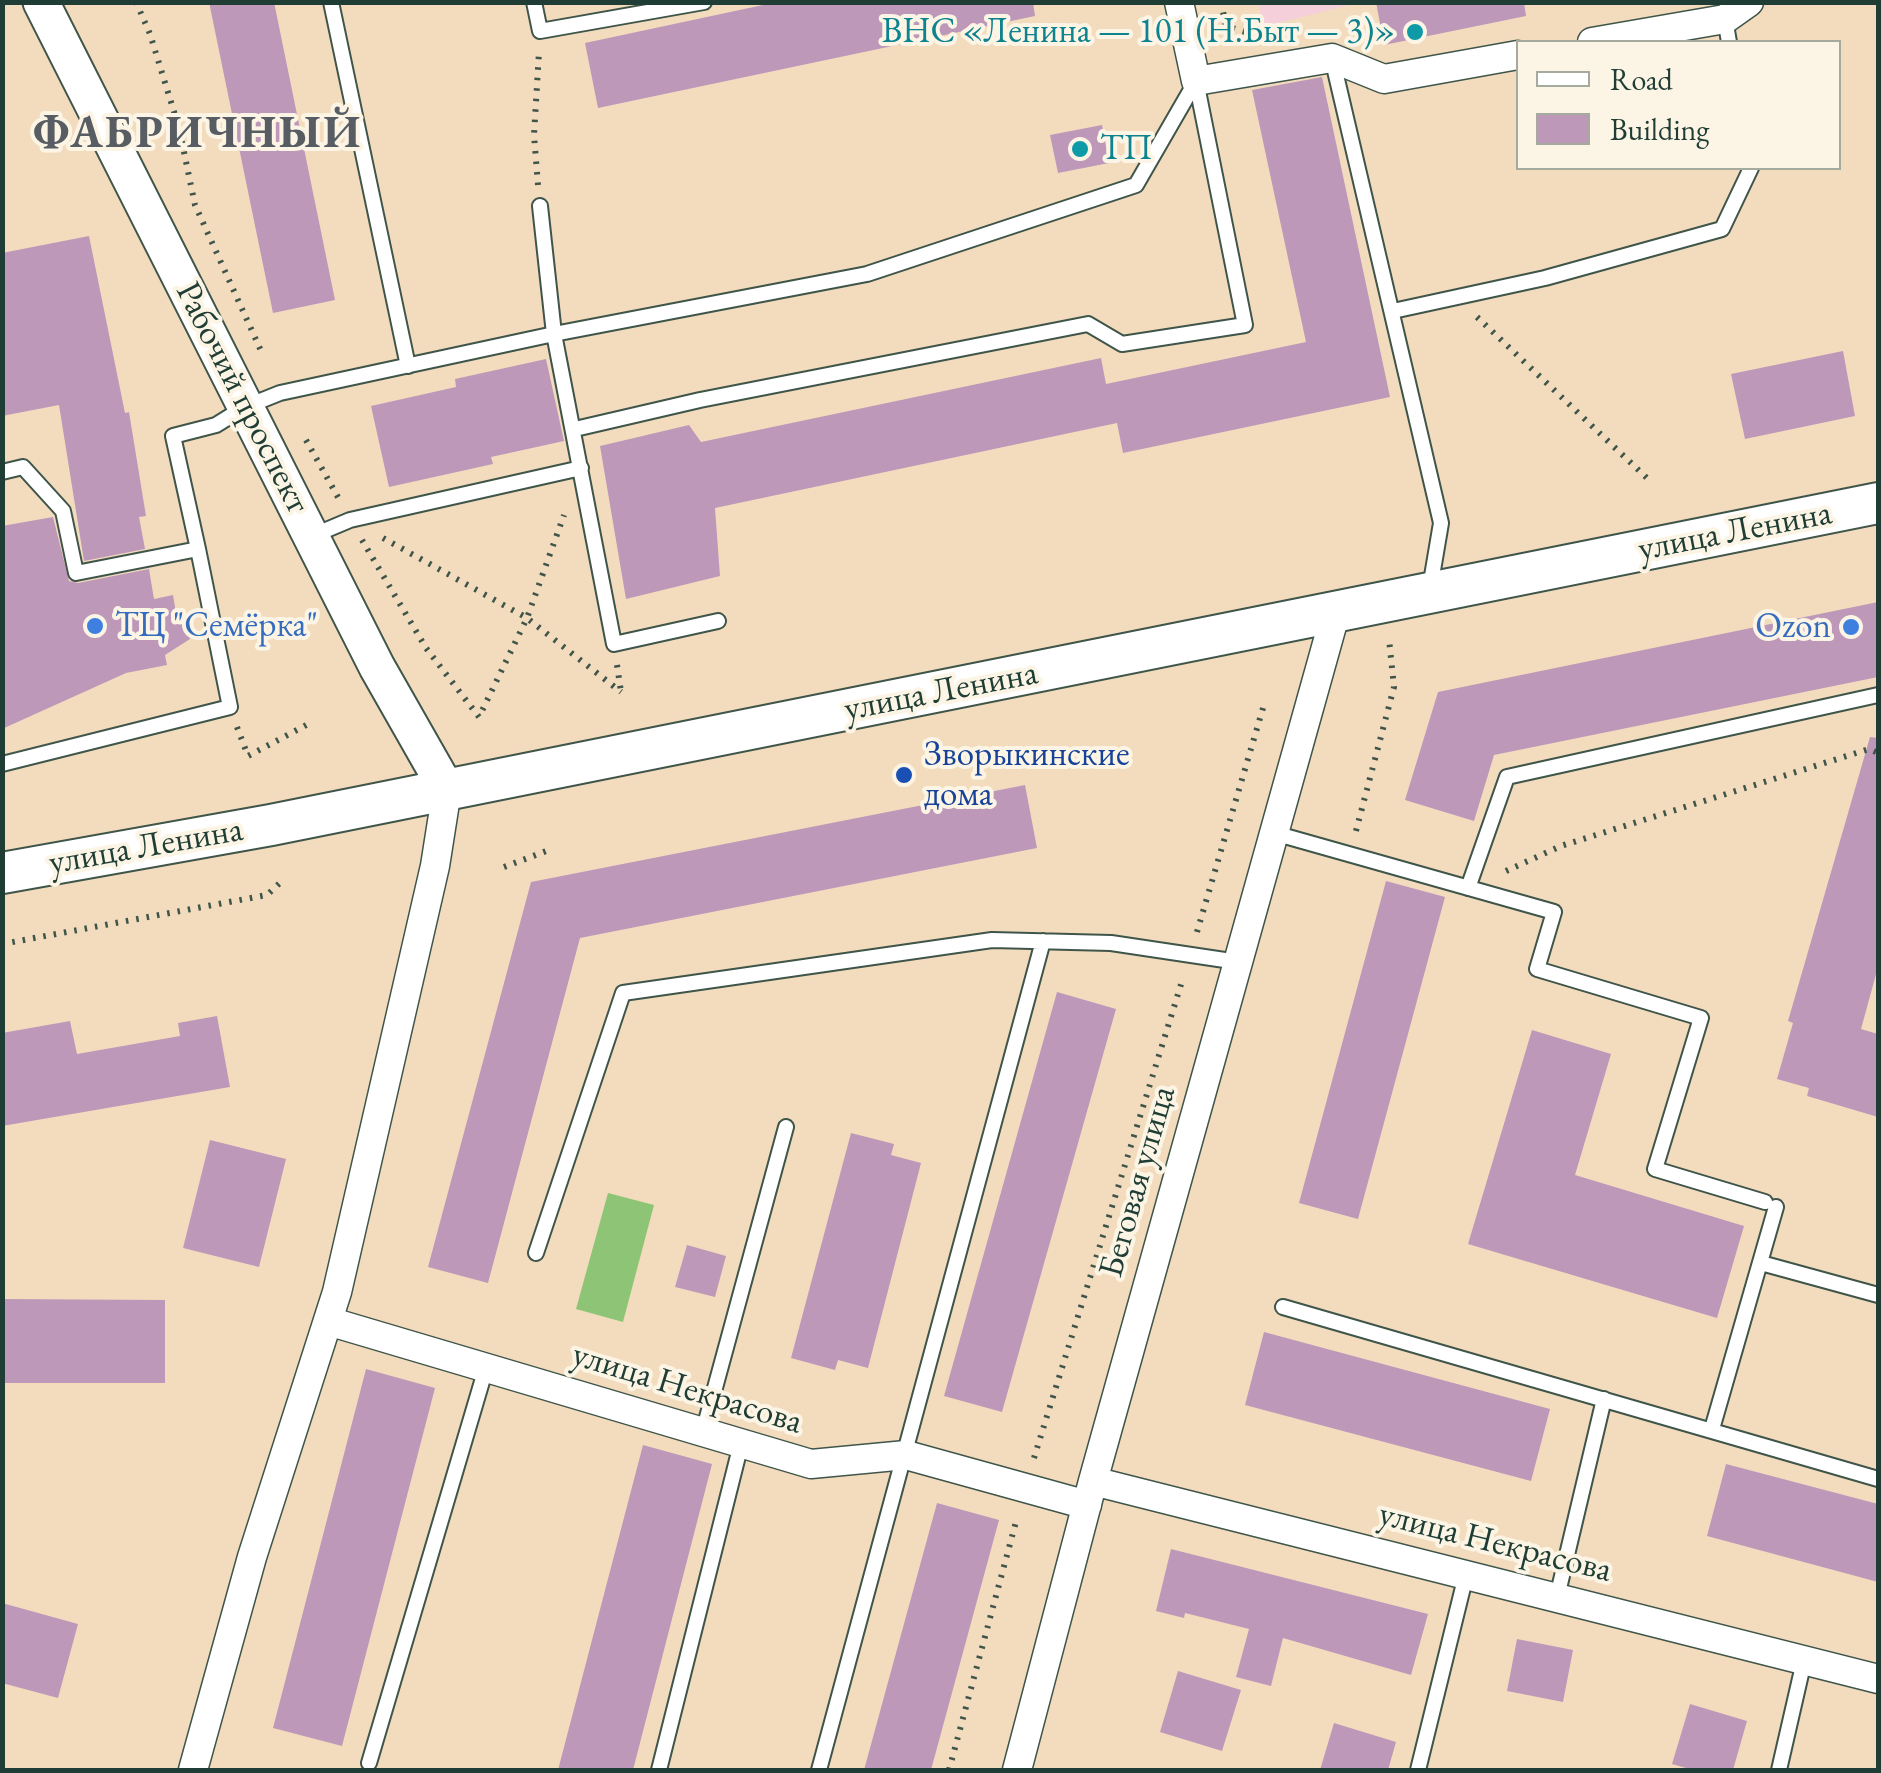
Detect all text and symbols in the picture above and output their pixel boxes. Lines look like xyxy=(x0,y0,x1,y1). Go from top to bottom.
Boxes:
place label: ВНС «Ленина — 101 (Н.Быт — 3)» xyxy=(882,11,1395,53)
marker: ВНС «Ленина — 101 (Н.Быт — 3)» xyxy=(1404,21,1426,43)
legend xyxy=(1516,40,1841,170)
text: Road xyxy=(1610,60,1673,99)
district label: ФАБРИЧНЫЙ xyxy=(33,108,363,162)
text: Building xyxy=(1610,110,1709,149)
place label: ТП xyxy=(1100,128,1152,170)
marker: ТП xyxy=(1069,138,1091,160)
street label: Рабочий проспект xyxy=(166,275,318,521)
street label: улица Ленина xyxy=(1635,493,1835,571)
place label: ТЦ "Семёрка" xyxy=(115,605,318,647)
place label: Ozon xyxy=(1755,606,1831,648)
marker: ТЦ "Семёрка" xyxy=(84,615,106,637)
marker: Ozon xyxy=(1840,616,1862,638)
street label: улица Ленина xyxy=(841,653,1041,731)
place label: Зворыкинские дома xyxy=(924,734,1130,816)
marker: Зворыкинские дома xyxy=(893,764,915,786)
street label: улица Ленина xyxy=(46,809,246,885)
street label: Беговая улица xyxy=(1091,1081,1185,1283)
street label: улица Некрасова xyxy=(567,1334,807,1444)
street label: улица Некрасова xyxy=(1374,1494,1616,1592)

